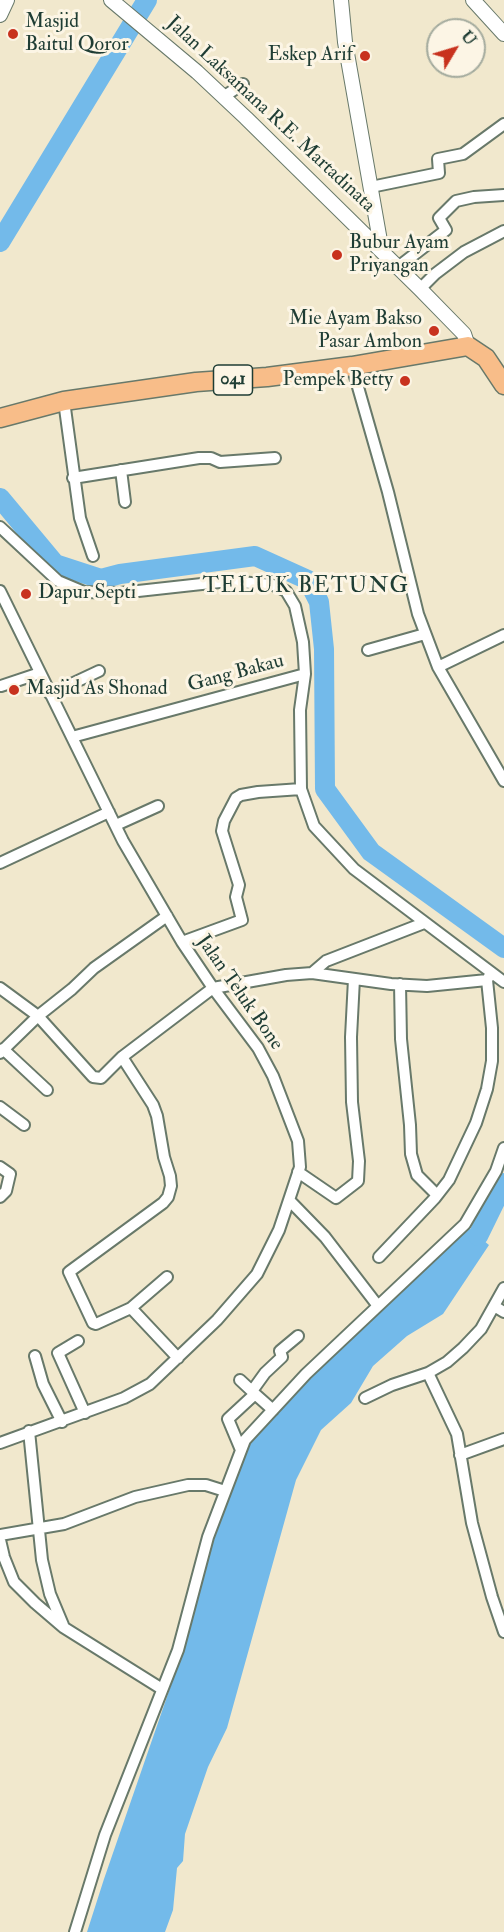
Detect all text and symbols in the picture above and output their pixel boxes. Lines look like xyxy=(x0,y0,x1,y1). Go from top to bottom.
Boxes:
place label: Masjid Baitul Qoror xyxy=(25,11,129,58)
street label: Jalan Laksamana R.E. Martadinata xyxy=(161,12,379,218)
north arrow xyxy=(426,18,486,78)
marker: Masjid Baitul Qoror xyxy=(6,27,20,41)
text: U xyxy=(457,27,481,50)
place label: Eskep Arif xyxy=(268,44,353,68)
marker: Eskep Arif xyxy=(358,49,372,63)
place label: Bubur Ayam Priyangan xyxy=(349,232,449,279)
marker: Bubur Ayam Priyangan xyxy=(330,248,344,262)
place label: Mie Ayam Bakso Pasar Ambon xyxy=(289,308,422,355)
marker: Mie Ayam Bakso Pasar Ambon xyxy=(427,324,441,338)
road number: 041 xyxy=(214,365,252,395)
place label: Pempek Betty xyxy=(283,369,393,393)
marker: Pempek Betty xyxy=(398,374,412,388)
district label: TELUK BETUNG xyxy=(202,574,410,600)
place label: Dapur Septi xyxy=(38,582,136,606)
marker: Dapur Septi xyxy=(19,587,33,601)
street label: Gang Bakau xyxy=(185,650,287,698)
place label: Masjid As Shonad xyxy=(26,678,168,702)
marker: Masjid As Shonad xyxy=(7,683,21,697)
street label: Jalan Teluk Bone xyxy=(190,931,288,1055)

